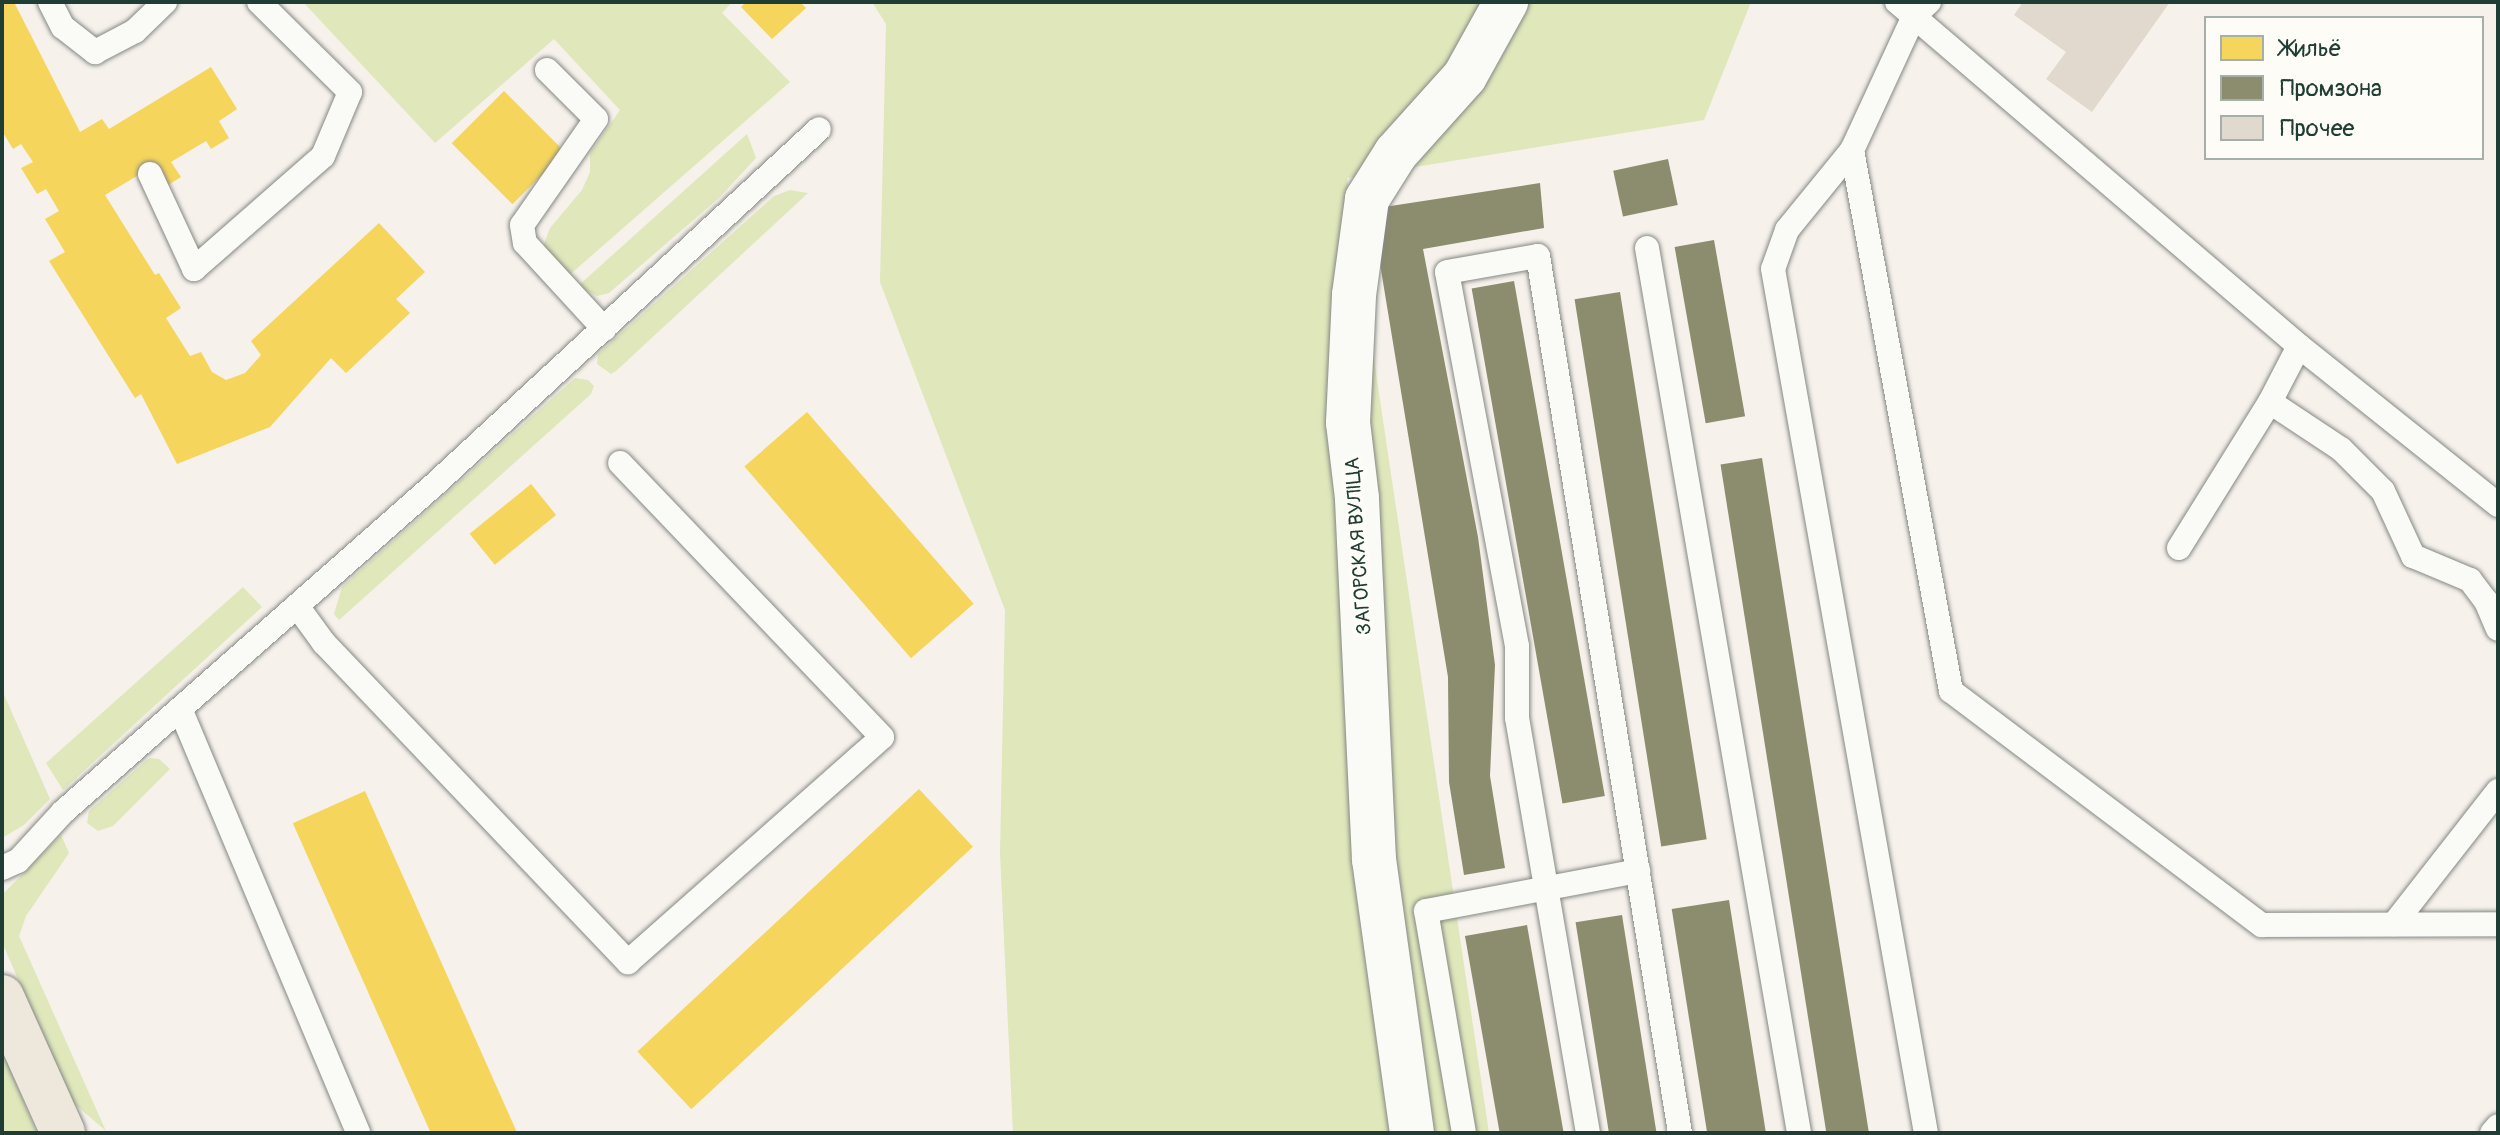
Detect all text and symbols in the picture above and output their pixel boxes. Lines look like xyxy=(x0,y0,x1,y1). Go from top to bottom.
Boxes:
legend xyxy=(2204,16,2484,160)
text: Жильё xyxy=(2280,34,2342,63)
text: Промзона xyxy=(2280,74,2382,103)
text: Прочее xyxy=(2280,114,2354,143)
street label: ЗАГОРСКАЯ ВУЛІЦА xyxy=(1340,456,1376,636)

